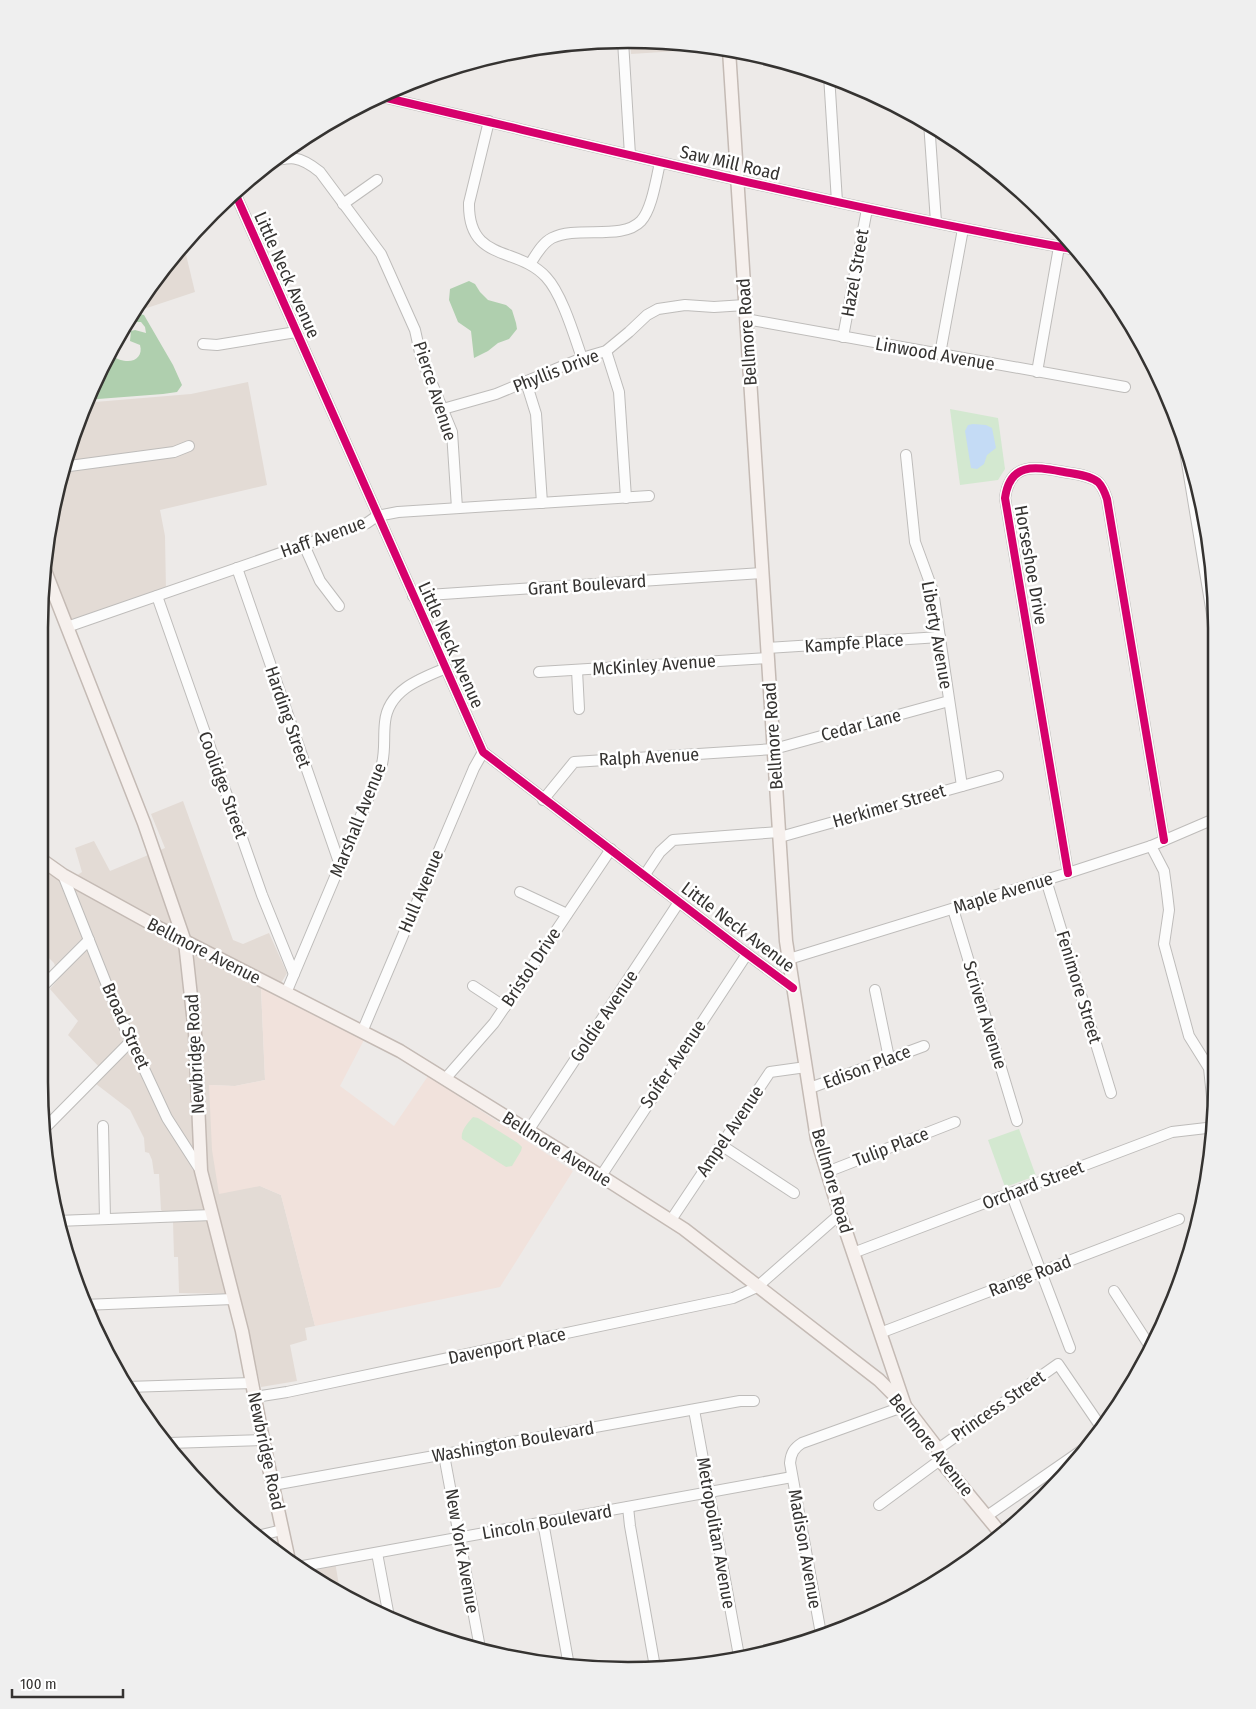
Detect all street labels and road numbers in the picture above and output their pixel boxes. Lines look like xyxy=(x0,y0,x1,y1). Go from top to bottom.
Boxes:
street label: Saw Mill Road xyxy=(678,141,782,185)
street label: Little Neck Avenue xyxy=(249,208,325,342)
street label: Hazel Street xyxy=(836,227,874,319)
street label: Bellmore Road xyxy=(732,277,762,387)
street label: Linwood Avenue xyxy=(874,333,996,375)
street label: Pierce Avenue xyxy=(409,339,461,444)
street label: Phyllis Drive xyxy=(510,344,602,397)
street label: Horseshoe Drive xyxy=(1010,504,1052,627)
street label: Haff Avenue xyxy=(277,511,369,563)
street label: Grant Boulevard xyxy=(527,570,647,600)
street label: Little Neck Avenue xyxy=(413,578,489,712)
street label: Liberty Avenue xyxy=(917,579,957,691)
street label: Kampfe Place xyxy=(804,629,904,657)
street label: McKinley Avenue xyxy=(591,650,717,680)
street label: Harding Street xyxy=(260,663,316,771)
street label: Bellmore Road xyxy=(758,681,788,791)
street label: Cedar Lane xyxy=(819,704,903,746)
street label: Coolidge Street xyxy=(193,729,253,842)
street label: Ralph Avenue xyxy=(598,743,700,771)
street label: Marshall Avenue xyxy=(325,760,391,880)
street label: Herkimer Street xyxy=(830,779,948,833)
street label: Hull Avenue xyxy=(394,846,448,936)
street label: Maple Avenue xyxy=(950,867,1056,919)
street label: Little Neck Avenue xyxy=(677,877,799,977)
street label: Bellmore Avenue xyxy=(144,913,265,989)
street label: Bristol Drive xyxy=(497,923,565,1011)
street label: Fenimore Street xyxy=(1051,928,1107,1046)
street label: Scriven Avenue xyxy=(958,958,1012,1072)
street label: Goldie Avenue xyxy=(565,966,643,1066)
street label: Broad Street xyxy=(97,980,155,1073)
street label: Newbridge Road xyxy=(181,993,209,1115)
street label: Soifer Avenue xyxy=(635,1016,711,1112)
street label: Edison Place xyxy=(820,1040,914,1094)
street label: Ampel Avenue xyxy=(692,1081,768,1181)
street label: Bellmore Avenue xyxy=(498,1107,616,1191)
street label: Tulip Place xyxy=(850,1123,932,1171)
street label: Bellmore Road xyxy=(807,1126,857,1236)
street label: Orchard Street xyxy=(979,1156,1087,1214)
street label: Range Road xyxy=(986,1250,1074,1302)
street label: Davenport Place xyxy=(446,1323,568,1369)
street label: Princess Street xyxy=(947,1366,1049,1446)
street label: Bellmore Avenue xyxy=(884,1389,978,1501)
street label: Newbridge Road xyxy=(243,1390,289,1512)
street label: Washington Boulevard xyxy=(430,1417,596,1467)
street label: Metropolitan Avenue xyxy=(692,1455,740,1611)
street label: New York Avenue xyxy=(440,1487,484,1615)
street label: Madison Avenue xyxy=(784,1488,826,1610)
street label: Lincoln Boulevard xyxy=(480,1500,614,1544)

